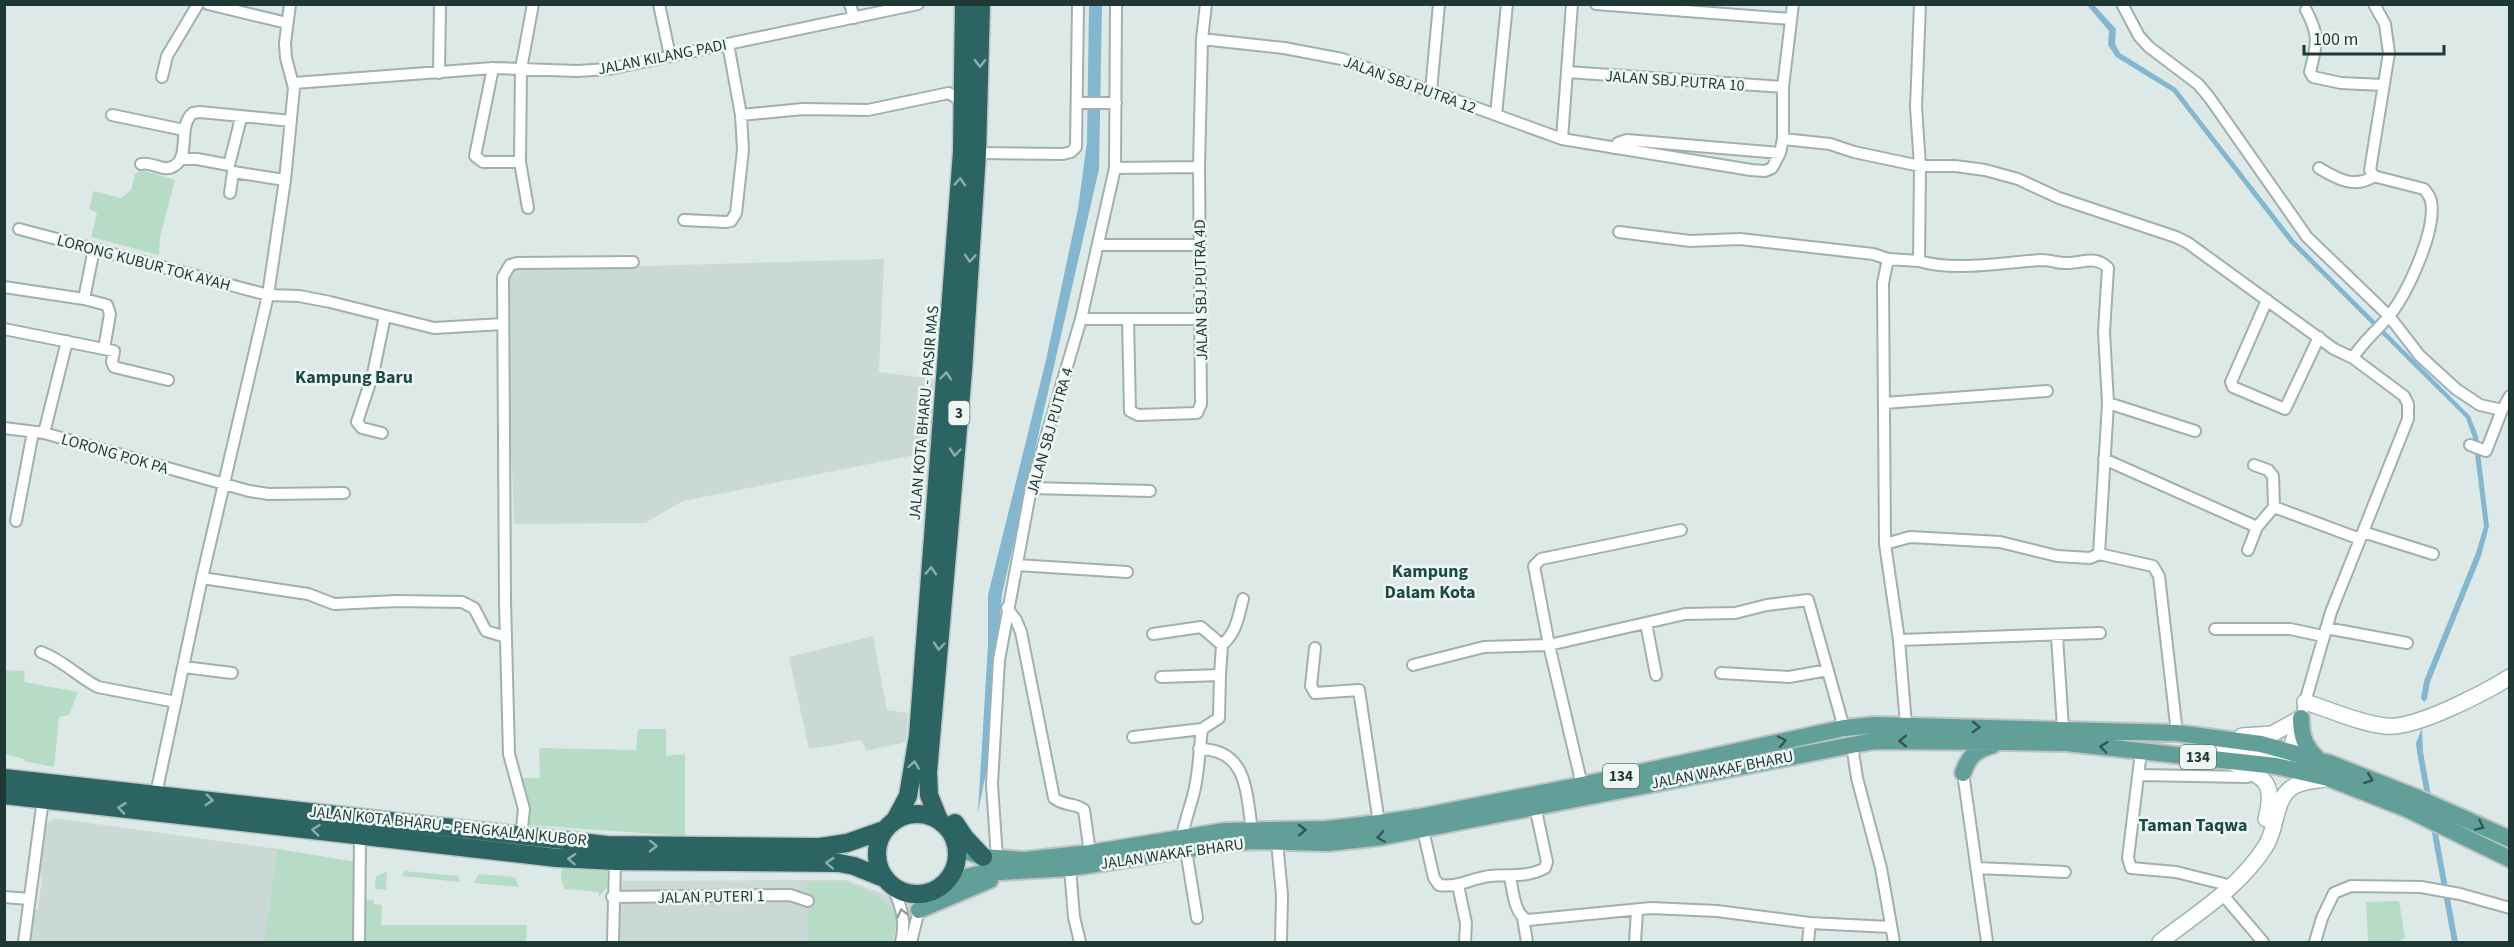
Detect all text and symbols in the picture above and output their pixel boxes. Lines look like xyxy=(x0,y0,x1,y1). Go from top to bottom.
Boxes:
scale bar xyxy=(2304,18,2444,56)
text: 100 m xyxy=(2313,27,2358,52)
street label: JALAN KILANG PADI xyxy=(596,34,729,80)
street label: JALAN SBJ PUTRA 12 xyxy=(1340,51,1479,119)
one-way arrow xyxy=(974,58,986,67)
street label: JALAN SBJ PUTRA 10 xyxy=(1604,65,1745,97)
one-way arrow xyxy=(954,177,967,186)
street label: JALAN SBJ PUTRA 4D xyxy=(1189,219,1213,361)
street label: LORONG KUBUR TOK AYAH xyxy=(55,229,233,297)
one-way arrow xyxy=(964,253,977,262)
street label: JALAN KOTA BHARU - PASIR MAS xyxy=(904,305,944,521)
district label: Kampung Baru xyxy=(295,365,413,390)
street label: JALAN SBJ PUTRA 4 xyxy=(1021,365,1079,498)
one-way arrow xyxy=(939,371,952,381)
road number: 3 xyxy=(948,401,970,425)
street label: LORONG POK PA xyxy=(59,428,171,480)
one-way arrow xyxy=(949,448,962,457)
district label: Kampung Dalam Kota xyxy=(1385,559,1475,605)
one-way arrow xyxy=(924,566,937,575)
one-way arrow xyxy=(933,642,946,651)
one-way arrow xyxy=(1971,721,1980,733)
one-way arrow xyxy=(1777,735,1787,748)
one-way arrow xyxy=(1899,735,1908,747)
one-way arrow xyxy=(2099,742,2109,754)
street label: JALAN WAKAF BHARU xyxy=(1649,745,1795,795)
road number: 134 xyxy=(2180,745,2216,769)
one-way arrow xyxy=(908,761,920,770)
road number: 134 xyxy=(1603,764,1639,788)
one-way arrow xyxy=(2363,772,2374,784)
one-way arrow xyxy=(204,793,213,806)
street label: JALAN KOTA BHARU - PENGKALAN KUBOR xyxy=(308,800,588,852)
one-way arrow xyxy=(117,803,126,815)
district label: Taman Taqwa xyxy=(2138,813,2248,838)
one-way arrow xyxy=(2474,819,2485,831)
one-way arrow xyxy=(1297,823,1306,836)
one-way arrow xyxy=(311,825,320,837)
one-way arrow xyxy=(1377,830,1386,842)
street label: JALAN WAKAF BHARU xyxy=(1099,833,1245,875)
one-way arrow xyxy=(649,840,658,852)
one-way arrow xyxy=(568,852,577,865)
one-way arrow xyxy=(825,856,834,869)
street label: JALAN PUTERI 1 xyxy=(657,885,765,909)
one-way arrow xyxy=(896,908,909,918)

